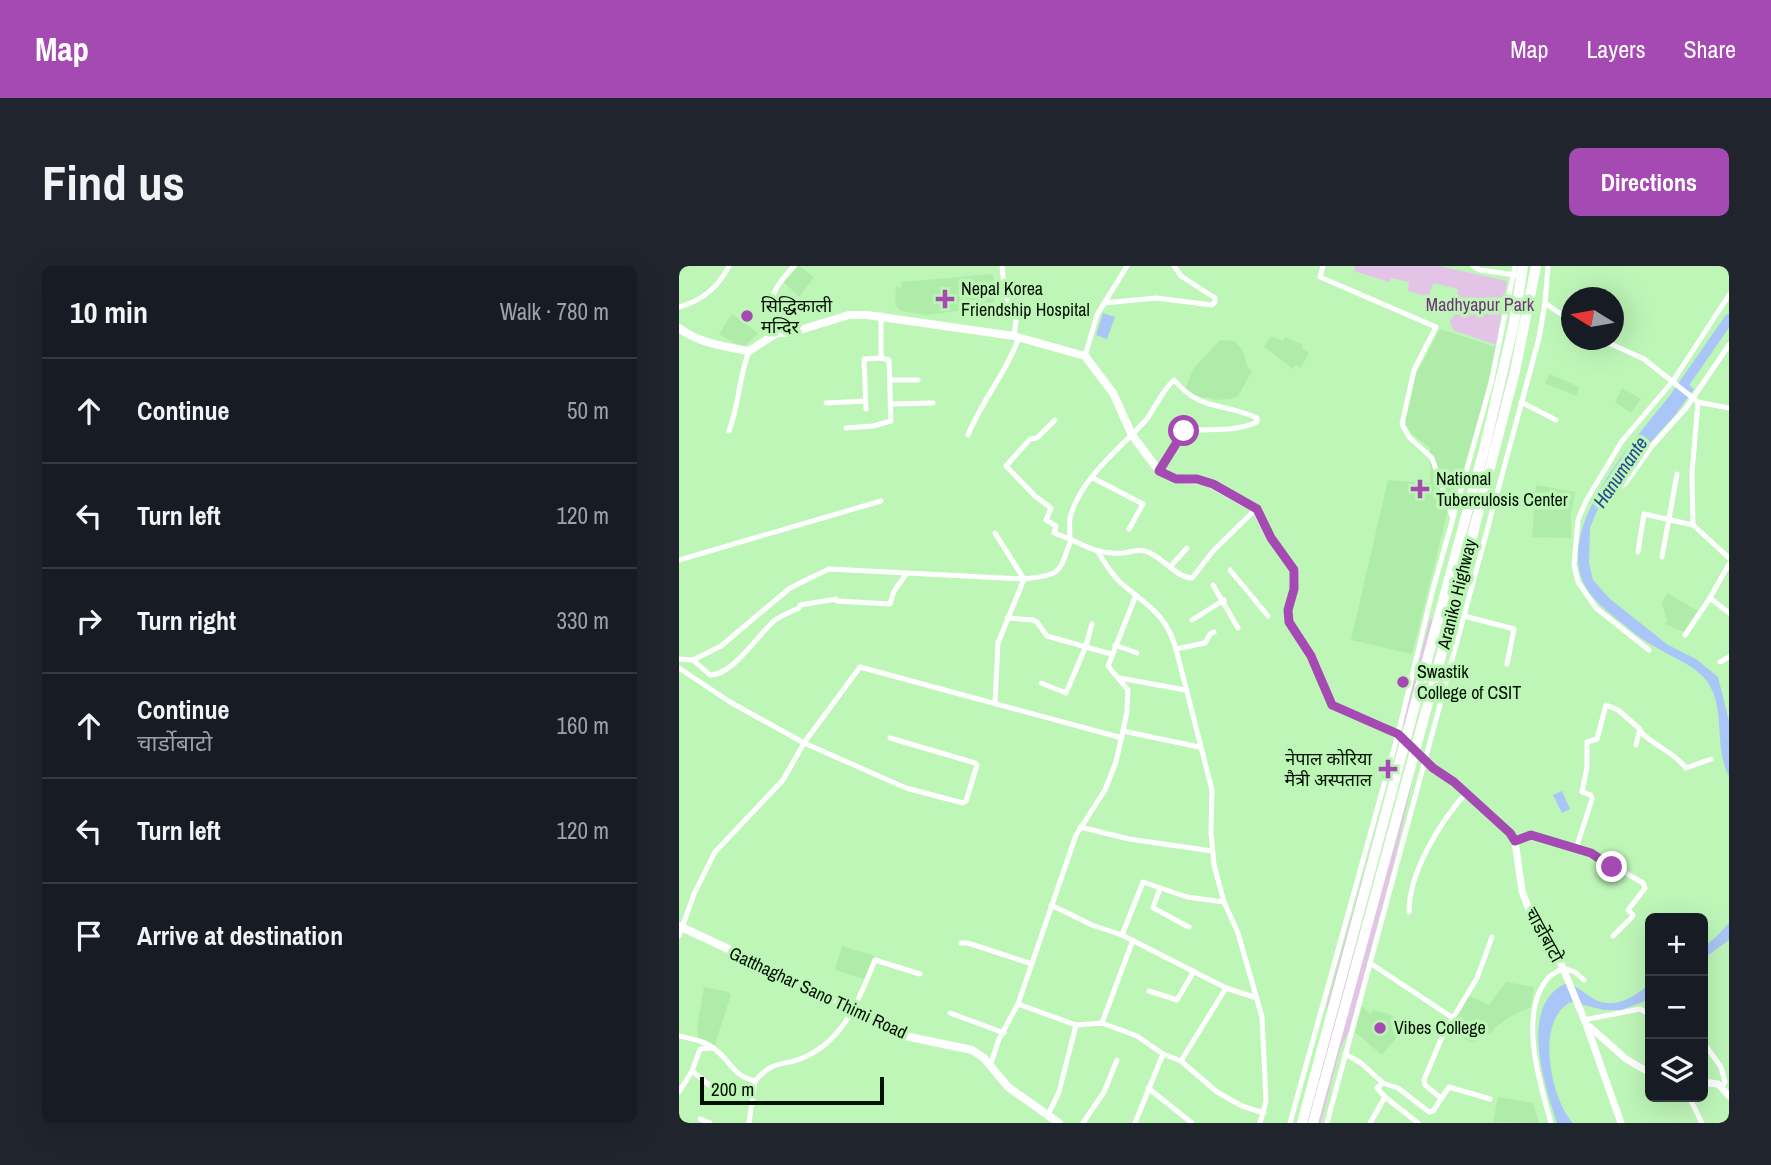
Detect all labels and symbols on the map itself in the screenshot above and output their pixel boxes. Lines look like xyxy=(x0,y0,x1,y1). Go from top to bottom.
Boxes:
place label: Nepal Korea Friendship Hospital xyxy=(961,276,1090,322)
north arrow xyxy=(1561,287,1624,350)
marker: Nepal Korea Friendship Hospital xyxy=(935,289,955,309)
park label: Madhyapur Park xyxy=(1426,292,1535,317)
place label: सिद्धिकाली मन्दिर xyxy=(761,293,833,339)
marker: सिद्धिकाली मन्दिर xyxy=(739,308,755,324)
route start xyxy=(1168,415,1199,446)
water label: Hanumante xyxy=(1587,431,1653,513)
place label: National Tuberculosis Center xyxy=(1436,466,1568,512)
marker: National Tuberculosis Center xyxy=(1410,479,1430,499)
street label: Araniko Highway xyxy=(1431,536,1482,652)
place label: Swastik College of CSIT xyxy=(1417,659,1521,705)
marker: Swastik College of CSIT xyxy=(1395,674,1411,690)
place label: नेपाल कोरिया मैत्री अस्पताल xyxy=(1284,746,1373,792)
marker: नेपाल कोरिया मैत्री अस्पताल xyxy=(1378,759,1398,779)
route end xyxy=(1596,851,1627,882)
street label: चार्डोबाटो xyxy=(1519,903,1570,967)
street label: Gatthaghar Sano Thimi Road xyxy=(725,940,911,1045)
place label: Vibes College xyxy=(1394,1015,1486,1040)
marker: Vibes College xyxy=(1372,1020,1388,1036)
scale bar xyxy=(700,1074,884,1106)

